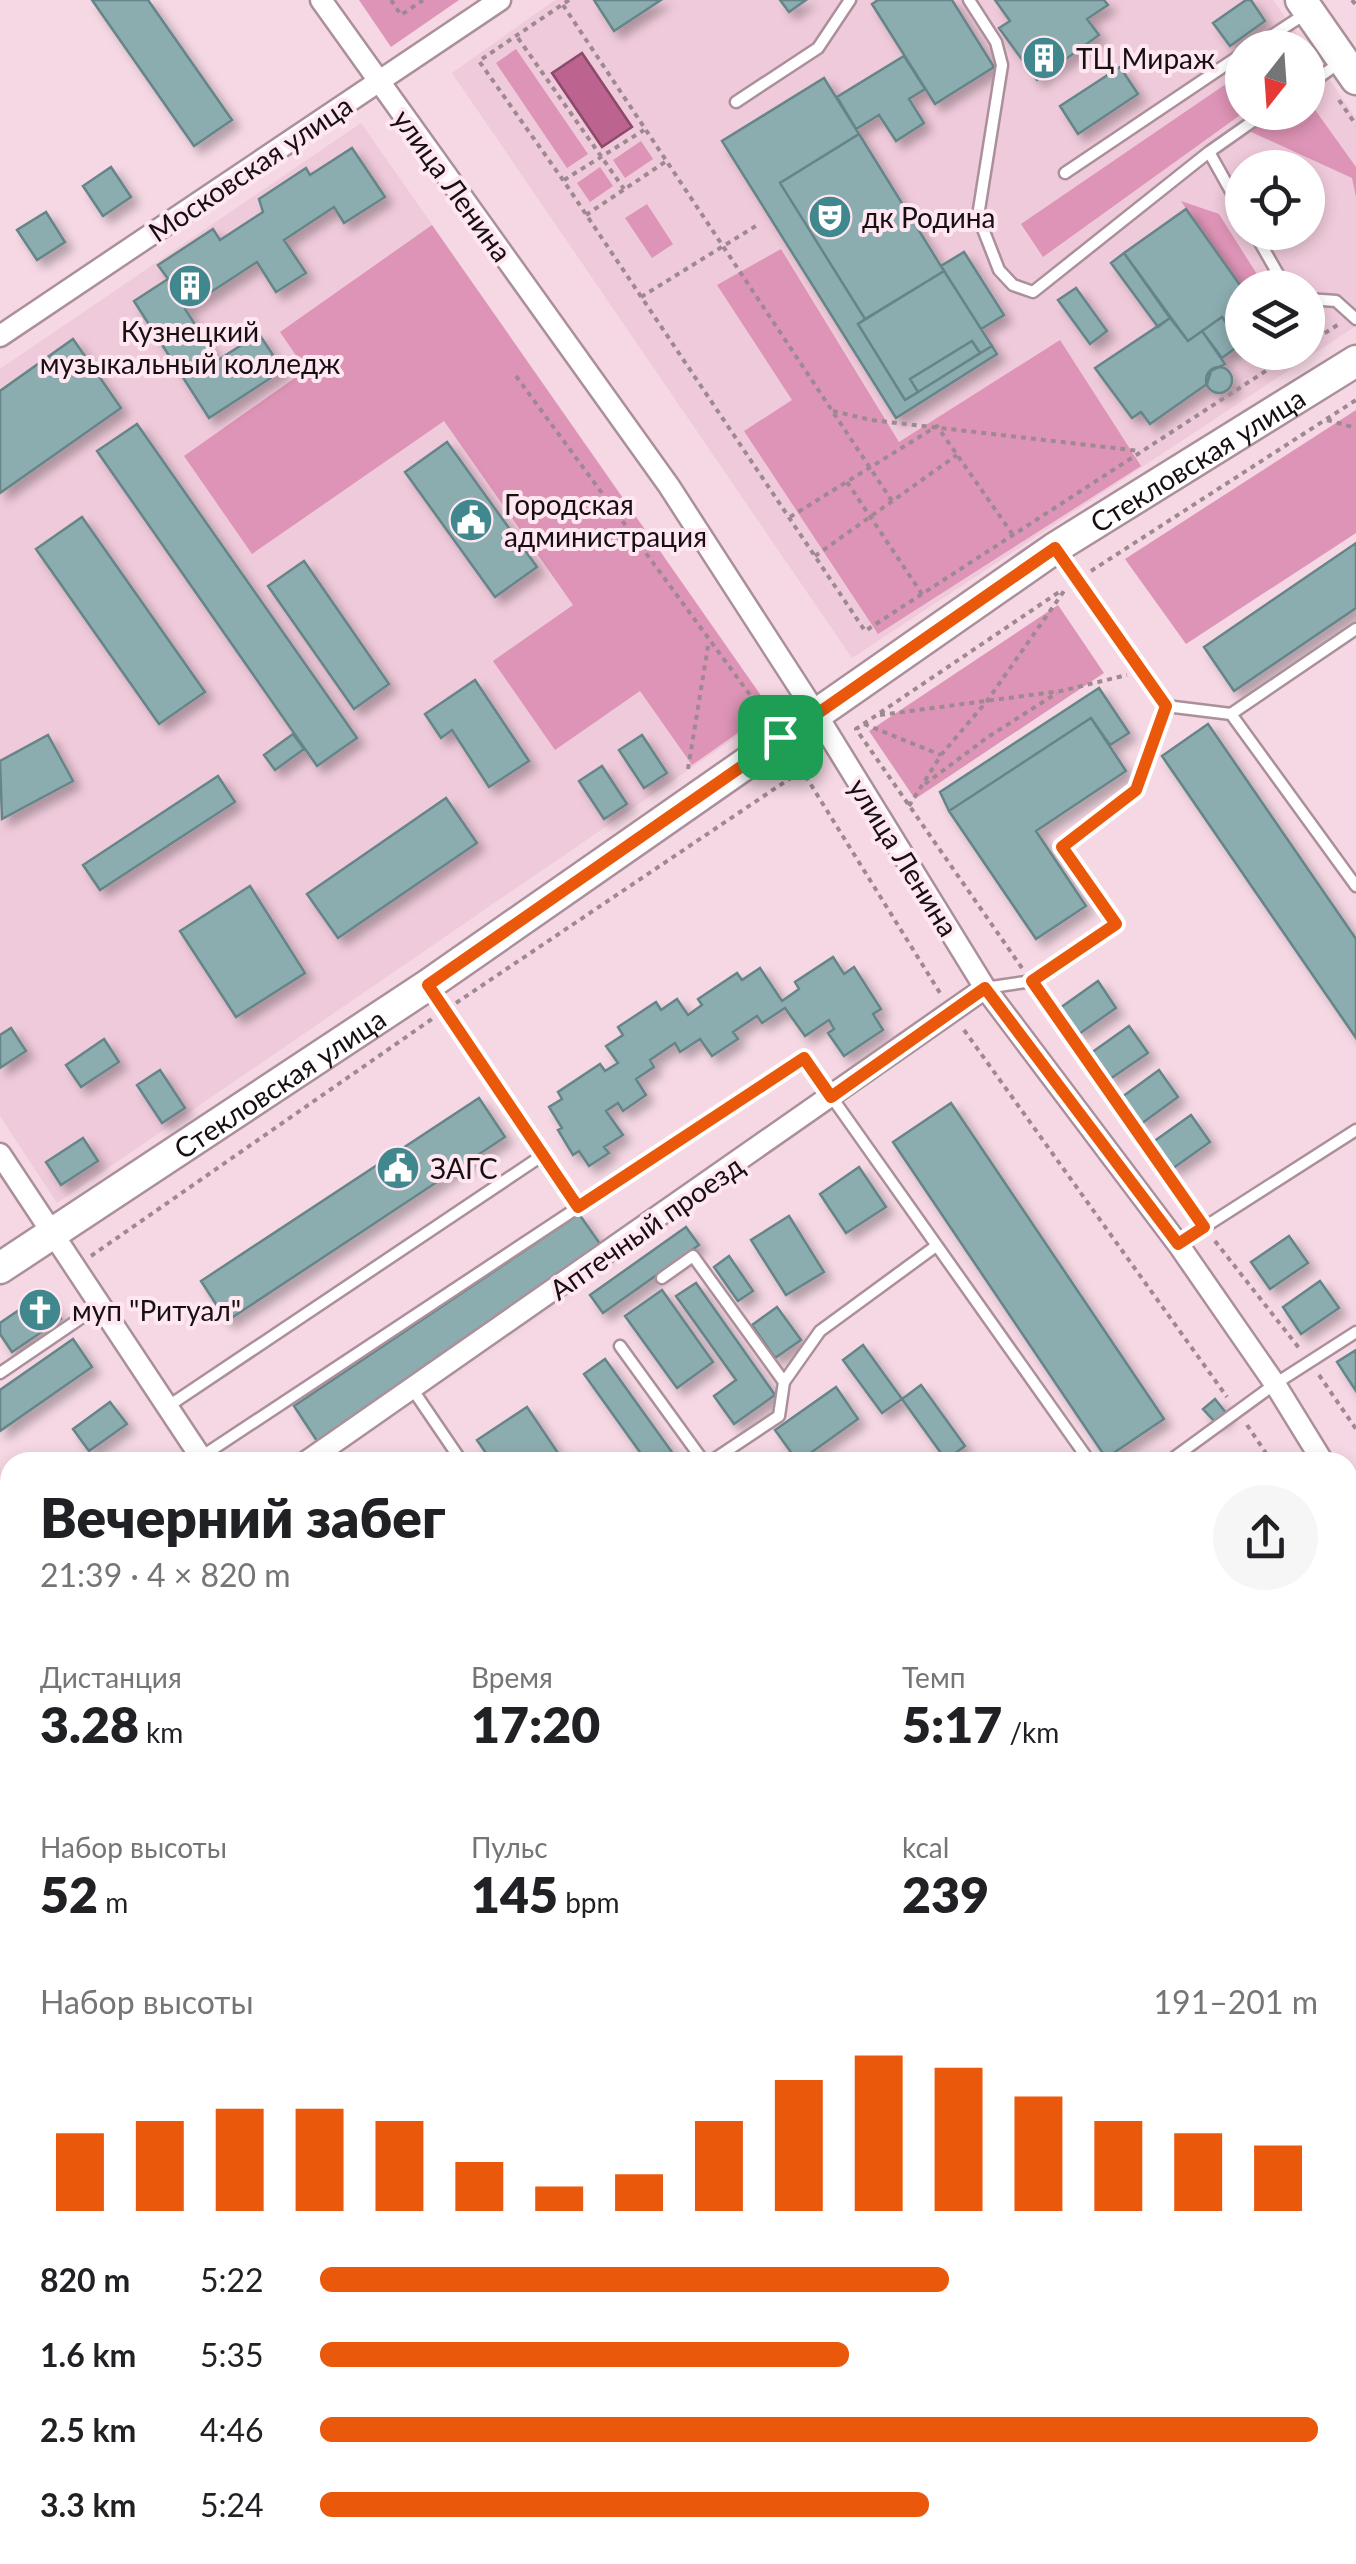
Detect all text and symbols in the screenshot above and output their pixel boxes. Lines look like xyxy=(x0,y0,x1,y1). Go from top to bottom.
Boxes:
north arrow xyxy=(1225,30,1325,130)
map controls xyxy=(1225,30,1325,370)
building icon: ТЦ Мираж xyxy=(1021,35,1067,81)
place label: ТЦ Мираж xyxy=(1076,41,1215,75)
street label: Московская улица xyxy=(142,87,358,249)
street label: улица Ленина xyxy=(386,102,520,268)
button: locate xyxy=(1225,150,1325,250)
theatre icon: дк Родина xyxy=(807,194,853,240)
place label: дк Родина xyxy=(862,200,995,234)
building icon: Кузнецкий музыкальный колледж xyxy=(167,263,213,309)
button: layers xyxy=(1225,270,1325,370)
place label: Кузнецкий музыкальный колледж xyxy=(40,314,340,380)
street label: Стекловская улица xyxy=(1084,380,1311,539)
place label: Городская администрация xyxy=(504,487,707,553)
public building icon: Городская администрация xyxy=(448,497,494,543)
pin xyxy=(738,695,823,780)
icon: arrive xyxy=(753,710,808,765)
street label: улица Ленина xyxy=(842,772,966,942)
street label: Стекловская улица xyxy=(167,1001,392,1165)
public building icon: ЗАГС xyxy=(375,1145,421,1191)
street label: Аптечный проезд xyxy=(543,1148,749,1306)
place label: ЗАГС xyxy=(430,1151,498,1185)
church icon: муп "Ритуал" xyxy=(17,1287,63,1333)
place label: муп "Ритуал" xyxy=(72,1293,241,1327)
text: Вечерний забег xyxy=(40,1484,445,1550)
button: share xyxy=(1213,1485,1318,1590)
text: 21:39 · 4 × 820 m xyxy=(40,1555,291,1594)
text: Дистанция xyxy=(40,1660,182,1694)
text: Время xyxy=(471,1660,553,1694)
text: Темп xyxy=(902,1660,965,1694)
text: 3.28 xyxy=(40,1694,139,1754)
text: 17:20 xyxy=(471,1694,600,1754)
text: 5:17 xyxy=(902,1694,1002,1754)
text: km xyxy=(139,1715,183,1749)
text: /km xyxy=(1002,1715,1059,1749)
text: Набор высоты xyxy=(40,1830,227,1864)
text: Пульс xyxy=(471,1830,548,1864)
text: kcal xyxy=(902,1830,949,1864)
text: 52 xyxy=(40,1864,98,1924)
text: 145 xyxy=(471,1864,558,1924)
text: 239 xyxy=(902,1864,989,1924)
text: m xyxy=(98,1885,128,1919)
text: bpm xyxy=(558,1885,620,1919)
text: Набор высоты xyxy=(40,1982,254,2021)
text: 191–201 m xyxy=(1154,1982,1318,2021)
text: 820 m xyxy=(40,2260,130,2299)
text: 5:22 xyxy=(200,2260,264,2299)
text: 1.6 km xyxy=(40,2335,136,2374)
text: 5:35 xyxy=(200,2335,264,2374)
text: 2.5 km xyxy=(40,2410,136,2449)
text: 4:46 xyxy=(200,2410,264,2449)
text: 3.3 km xyxy=(40,2485,136,2524)
text: 5:24 xyxy=(200,2485,264,2524)

